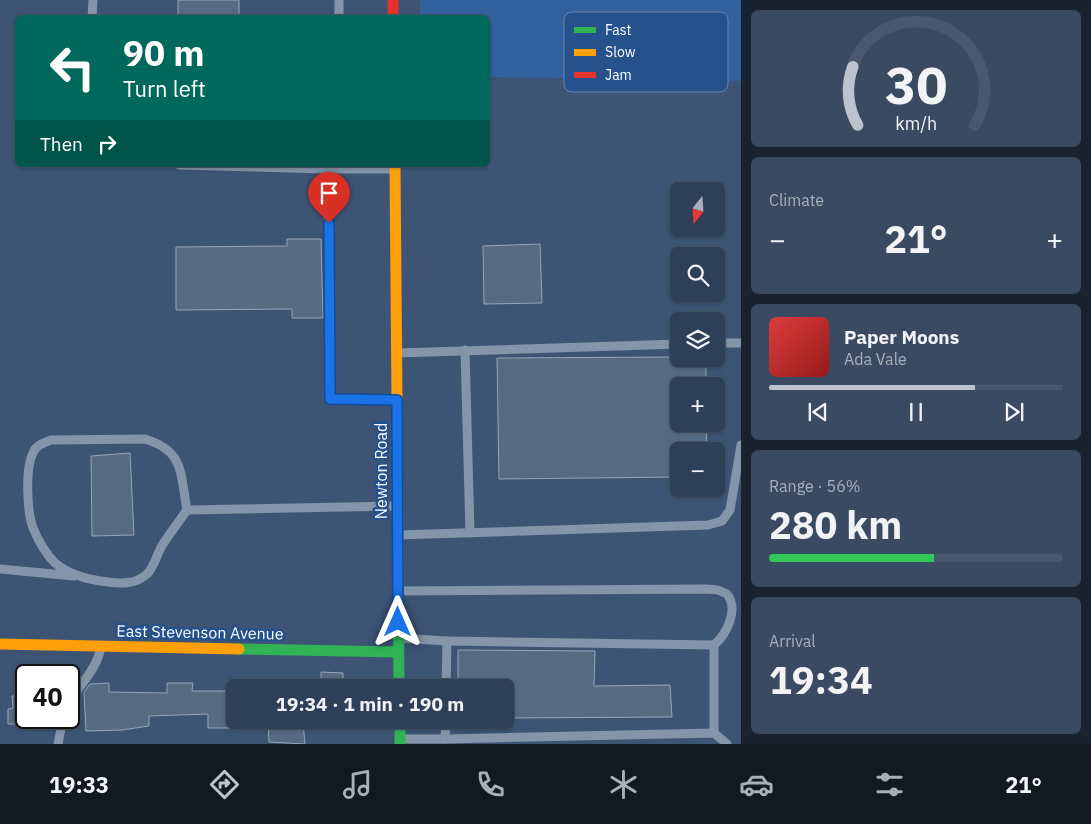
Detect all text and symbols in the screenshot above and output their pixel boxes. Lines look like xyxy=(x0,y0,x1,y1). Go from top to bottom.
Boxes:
legend xyxy=(564,12,728,92)
text: Fast xyxy=(605,21,631,39)
text: 90 m xyxy=(123,30,205,76)
icon: left xyxy=(40,35,105,100)
text: Slow xyxy=(605,43,636,61)
text: 30 xyxy=(885,51,947,118)
text: Jam xyxy=(605,66,632,84)
text: Turn left xyxy=(123,74,206,103)
text: km/h xyxy=(895,112,937,135)
icon: right xyxy=(93,130,121,158)
text: Then xyxy=(40,132,83,156)
pin xyxy=(308,172,350,223)
icon: arrive xyxy=(315,179,343,207)
north arrow xyxy=(670,182,725,238)
map controls xyxy=(670,182,725,497)
text: Climate xyxy=(769,190,824,210)
text: 21° xyxy=(884,214,948,263)
text: − xyxy=(769,221,786,258)
text: + xyxy=(1046,221,1063,258)
button: search xyxy=(670,247,725,302)
button: layers xyxy=(670,312,725,367)
text: Paper Moons xyxy=(844,325,959,349)
text: Ada Vale xyxy=(844,349,907,369)
button: + xyxy=(670,377,725,432)
icon: previous xyxy=(804,398,832,426)
icon: pause xyxy=(902,398,930,426)
icon: next xyxy=(1000,398,1028,426)
street label: Newton Road xyxy=(371,423,391,519)
button: − xyxy=(670,442,725,497)
text: Range · 56% xyxy=(769,476,861,496)
text: 280 km xyxy=(769,500,902,549)
position arrow xyxy=(371,595,423,647)
street label: East Stevenson Avenue xyxy=(116,621,284,643)
text: Arrival xyxy=(769,631,816,651)
text: 19:34 xyxy=(769,655,873,704)
speed limit sign: 40 xyxy=(15,664,80,729)
text: 19:34 · 1 min · 190 m xyxy=(276,692,464,716)
icon: directions xyxy=(207,767,242,802)
icon: music xyxy=(340,767,375,802)
icon: phone xyxy=(473,767,508,802)
icon: climate xyxy=(606,767,641,802)
icon: car xyxy=(739,767,774,802)
icon: filters xyxy=(872,767,907,802)
text: 19:33 xyxy=(49,770,109,799)
text: 21° xyxy=(1005,770,1042,799)

